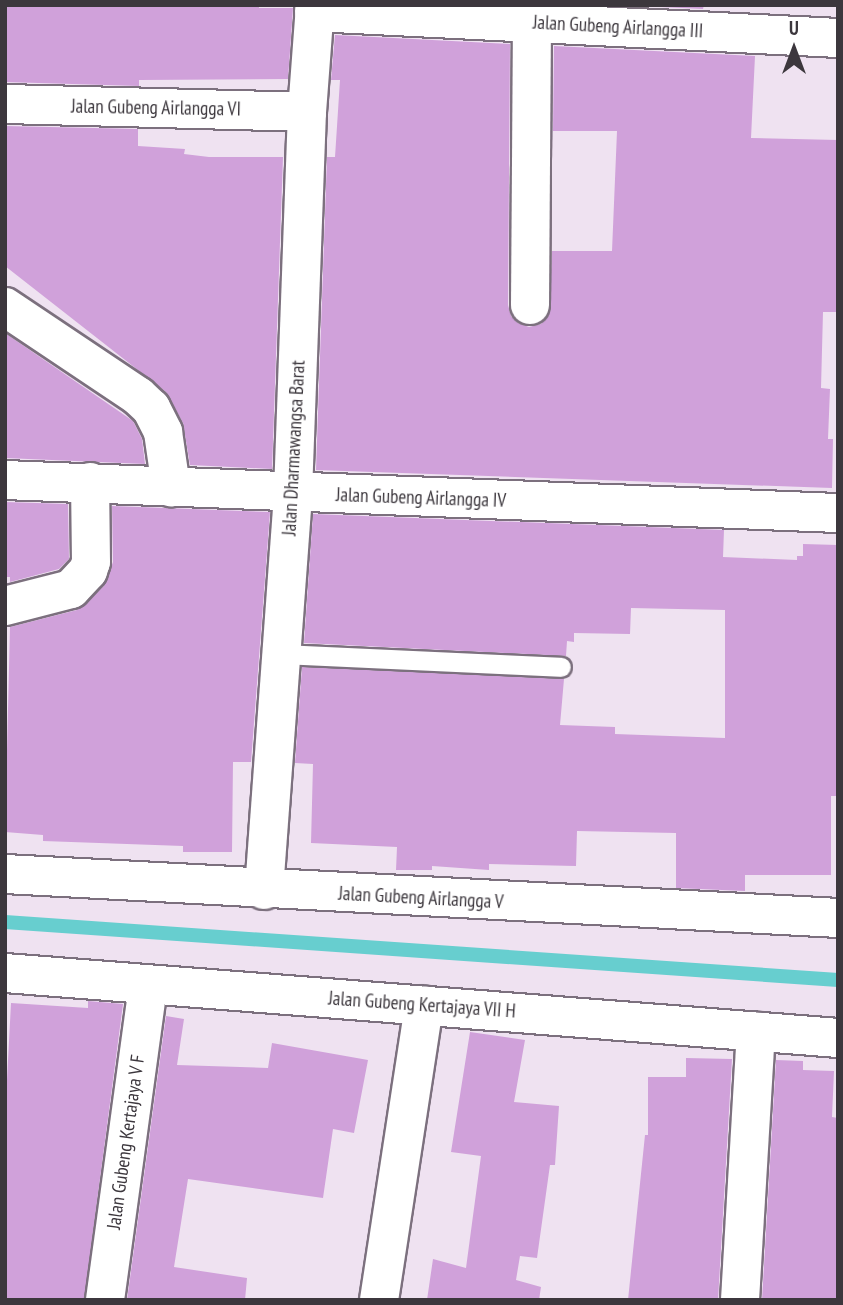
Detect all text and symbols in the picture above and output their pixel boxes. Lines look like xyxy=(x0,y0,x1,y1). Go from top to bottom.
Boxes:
street label: Jalan Gubeng Airlangga III xyxy=(532,11,704,43)
north arrow xyxy=(759,14,829,84)
text: U xyxy=(789,16,799,40)
street label: Jalan Gubeng Airlangga VI xyxy=(70,95,242,121)
street label: Jalan Dharmawangsa Barat xyxy=(278,360,310,536)
street label: Jalan Gubeng Airlangga IV xyxy=(335,484,507,512)
street label: Jalan Gubeng Airlangga V xyxy=(337,882,505,914)
street label: Jalan Gubeng Kertajaya VII H xyxy=(327,987,517,1023)
street label: Jalan Gubeng Kertajaya V F xyxy=(102,1053,150,1231)

